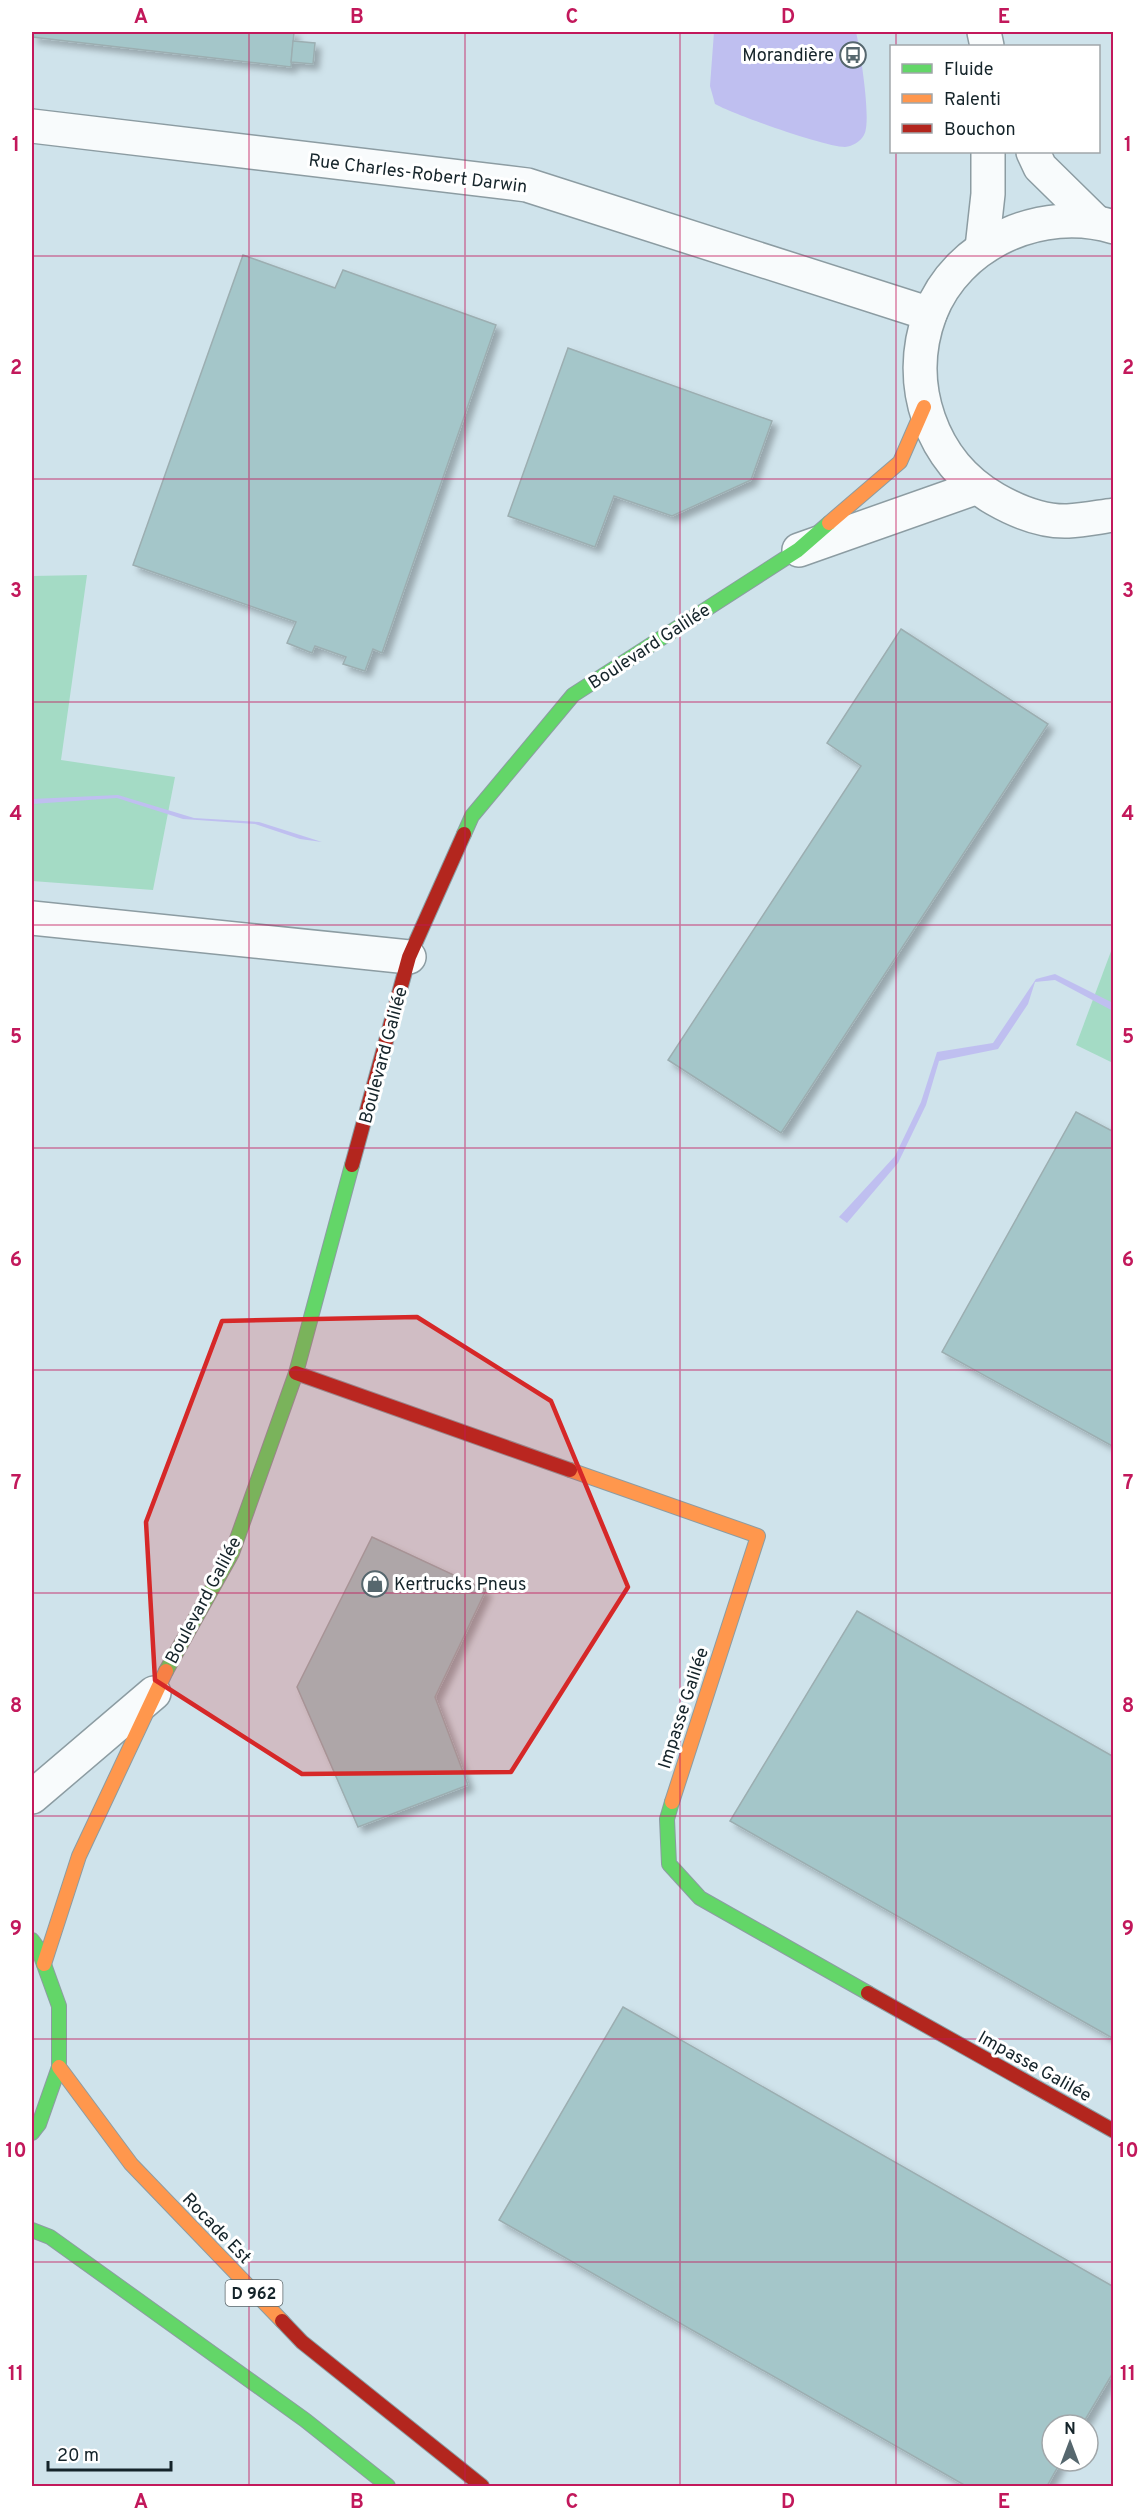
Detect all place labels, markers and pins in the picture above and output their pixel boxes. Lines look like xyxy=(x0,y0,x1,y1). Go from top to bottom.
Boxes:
bus stop icon: Morandière xyxy=(838,40,868,70)
place label: Morandière xyxy=(742,45,834,68)
shop icon: Kertrucks Pneus xyxy=(360,1569,390,1599)
place label: Kertrucks Pneus xyxy=(394,1574,526,1597)

